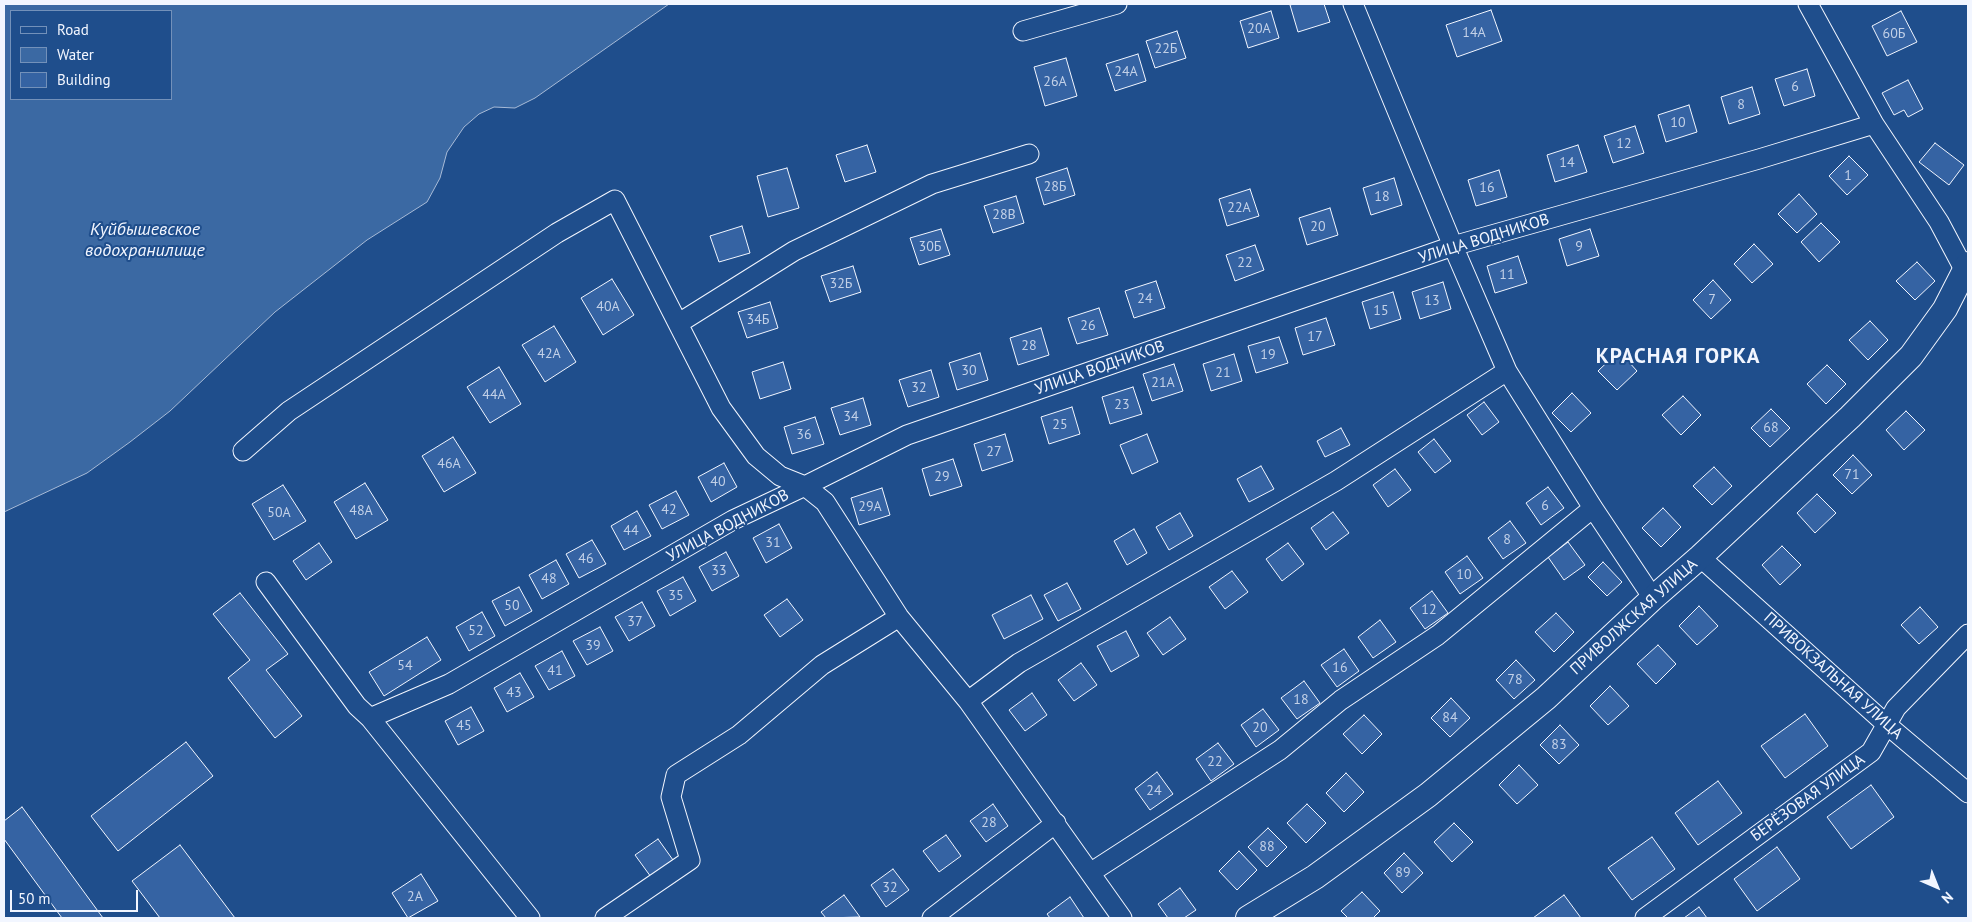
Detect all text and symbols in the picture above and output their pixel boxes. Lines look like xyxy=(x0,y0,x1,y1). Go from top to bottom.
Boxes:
legend xyxy=(10,10,172,100)
text: Road xyxy=(57,20,89,39)
house number: 20А xyxy=(1247,21,1271,37)
house number: 14А xyxy=(1462,25,1486,41)
house number: 60Б xyxy=(1883,26,1905,42)
house number: 22Б xyxy=(1155,41,1177,57)
text: Water xyxy=(57,45,94,64)
house number: 24А xyxy=(1114,64,1138,80)
text: Building xyxy=(57,70,111,89)
house number: 26А xyxy=(1043,74,1067,90)
house number: 6 xyxy=(1791,79,1799,95)
house number: 8 xyxy=(1737,97,1745,113)
house number: 10 xyxy=(1670,115,1686,131)
house number: 12 xyxy=(1616,136,1632,152)
house number: 14 xyxy=(1559,155,1575,171)
house number: 1 xyxy=(1844,168,1852,184)
house number: 28Б xyxy=(1044,179,1066,195)
house number: 16 xyxy=(1479,180,1495,196)
house number: 18 xyxy=(1374,189,1390,205)
house number: 22А xyxy=(1227,200,1251,216)
house number: 28В xyxy=(992,207,1016,223)
street label: УЛИЦА ВОДНИКОВ xyxy=(1416,210,1552,268)
water label: Куйбышевское водохранилище xyxy=(85,219,205,262)
house number: 20 xyxy=(1310,219,1326,235)
house number: 30Б xyxy=(919,239,941,255)
house number: 9 xyxy=(1575,239,1583,255)
house number: 22 xyxy=(1237,255,1253,271)
house number: 11 xyxy=(1499,267,1515,283)
house number: 32Б xyxy=(830,276,852,292)
house number: 24 xyxy=(1137,291,1153,307)
house number: 7 xyxy=(1708,292,1716,308)
house number: 13 xyxy=(1424,293,1440,309)
house number: 40А xyxy=(596,299,620,315)
house number: 15 xyxy=(1373,303,1389,319)
house number: 34Б xyxy=(747,312,769,328)
house number: 26 xyxy=(1080,318,1096,334)
house number: 17 xyxy=(1307,329,1323,345)
street label: УЛИЦА ВОДНИКОВ xyxy=(1033,337,1167,399)
house number: 28 xyxy=(1021,338,1037,354)
district label: КРАСНАЯ ГОРКА xyxy=(1594,344,1762,370)
house number: 42А xyxy=(537,346,561,362)
house number: 19 xyxy=(1260,347,1276,363)
house number: 30 xyxy=(961,363,977,379)
house number: 21 xyxy=(1215,365,1231,381)
house number: 21А xyxy=(1151,375,1175,391)
house number: 32 xyxy=(911,380,927,396)
house number: 44А xyxy=(482,387,506,403)
house number: 23 xyxy=(1114,397,1130,413)
house number: 34 xyxy=(843,409,859,425)
house number: 25 xyxy=(1052,417,1068,433)
house number: 68 xyxy=(1763,420,1779,436)
house number: 36 xyxy=(796,427,812,443)
house number: 27 xyxy=(986,444,1002,460)
house number: 46А xyxy=(437,456,461,472)
house number: 71 xyxy=(1844,467,1860,483)
house number: 29 xyxy=(934,469,950,485)
house number: 40 xyxy=(710,474,726,490)
street label: УЛИЦА ВОДНИКОВ xyxy=(664,486,792,566)
house number: 6 xyxy=(1541,498,1549,514)
house number: 29А xyxy=(858,499,882,515)
house number: 42 xyxy=(661,502,677,518)
house number: 48А xyxy=(349,503,373,519)
house number: 50А xyxy=(267,505,291,521)
house number: 44 xyxy=(623,523,639,539)
house number: 8 xyxy=(1503,532,1511,548)
house number: 31 xyxy=(765,535,781,551)
house number: 46 xyxy=(578,551,594,567)
street label: ПРИВОЛЖСКАЯ УЛИЦА xyxy=(1567,555,1701,679)
house number: 33 xyxy=(711,563,727,579)
house number: 10 xyxy=(1456,567,1472,583)
house number: 48 xyxy=(541,571,557,587)
house number: 35 xyxy=(668,588,684,604)
house number: 50 xyxy=(504,598,520,614)
house number: 12 xyxy=(1421,602,1437,618)
street label: ПРИВОКЗАЛЬНАЯ УЛИЦА xyxy=(1760,609,1906,743)
house number: 37 xyxy=(627,614,643,630)
house number: 52 xyxy=(468,623,484,639)
house number: 39 xyxy=(585,638,601,654)
house number: 54 xyxy=(397,658,413,674)
house number: 16 xyxy=(1332,660,1348,676)
house number: 41 xyxy=(547,663,563,679)
house number: 78 xyxy=(1507,672,1523,688)
house number: 43 xyxy=(506,685,522,701)
house number: 18 xyxy=(1293,692,1309,708)
house number: 84 xyxy=(1442,710,1458,726)
house number: 45 xyxy=(456,718,472,734)
house number: 20 xyxy=(1252,720,1268,736)
house number: 83 xyxy=(1551,737,1567,753)
street label: БЕРЁЗОВАЯ УЛИЦА xyxy=(1747,750,1869,846)
house number: 22 xyxy=(1207,754,1223,770)
house number: 24 xyxy=(1146,783,1162,799)
house number: 28 xyxy=(981,815,997,831)
house number: 88 xyxy=(1259,839,1275,855)
north arrow xyxy=(1912,862,1962,912)
house number: 89 xyxy=(1395,865,1411,881)
scale bar xyxy=(12,880,140,912)
house number: 32 xyxy=(882,880,898,896)
text: N xyxy=(1938,888,1957,907)
text: 50 m xyxy=(18,889,51,908)
house number: 2А xyxy=(407,889,423,905)

